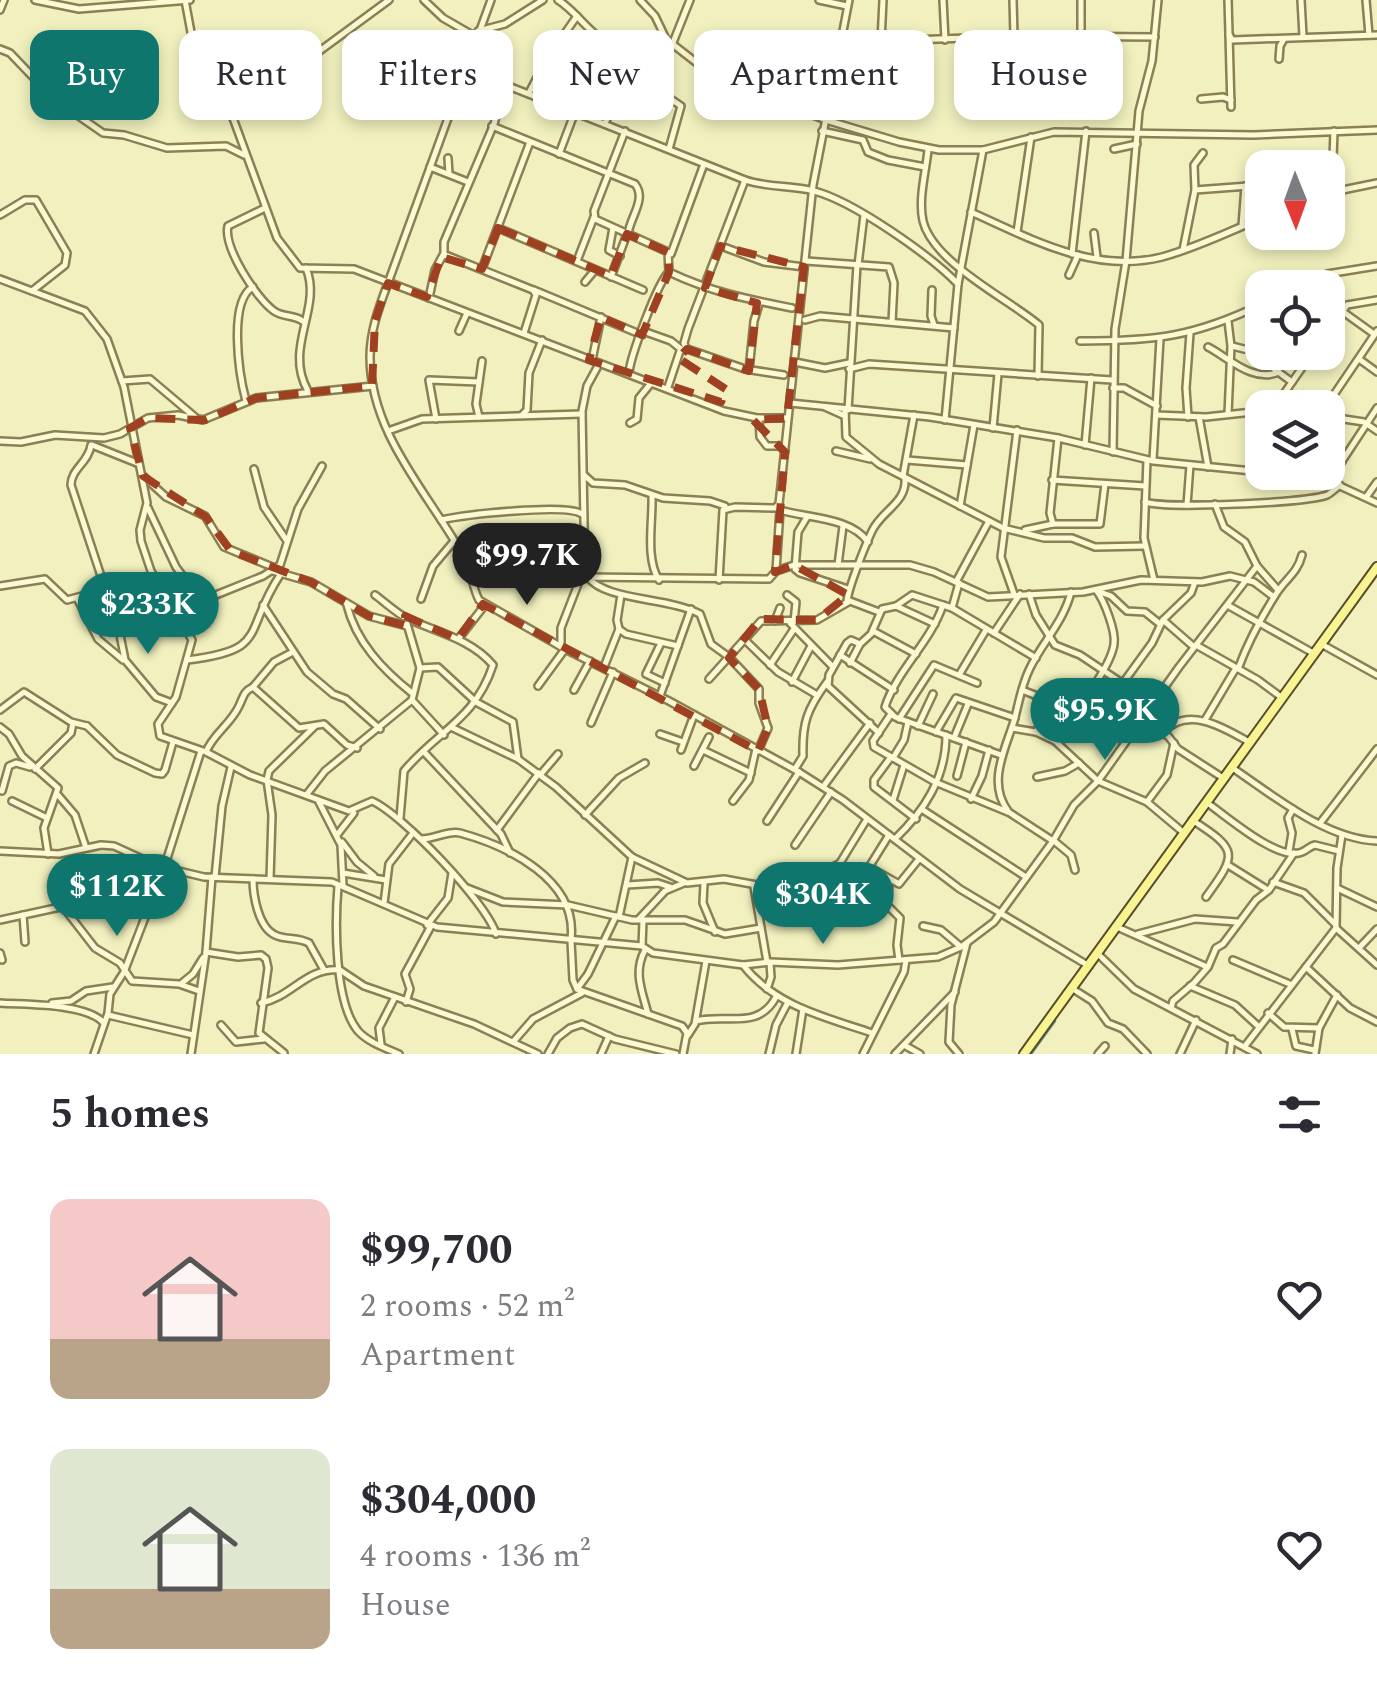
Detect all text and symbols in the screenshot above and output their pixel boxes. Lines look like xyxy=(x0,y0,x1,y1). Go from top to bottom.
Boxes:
chip: Buy xyxy=(30,30,159,120)
chip: Rent xyxy=(179,30,322,120)
chip: Filters xyxy=(342,30,513,120)
chip: New xyxy=(533,30,674,120)
chip: Apartment xyxy=(694,30,934,120)
chip: House xyxy=(954,30,1123,120)
north arrow xyxy=(1245,150,1345,250)
map controls xyxy=(1245,150,1345,490)
button: locate xyxy=(1245,270,1345,370)
button: layers xyxy=(1245,390,1345,490)
pin: $99.7K xyxy=(446,523,608,608)
text: $99.7K xyxy=(474,531,580,580)
pin: $233K xyxy=(78,572,218,657)
text: $233K xyxy=(100,580,196,629)
pin: $95.9K xyxy=(1024,678,1186,763)
text: $95.9K xyxy=(1052,686,1158,735)
pin: $112K xyxy=(47,854,187,939)
text: $112K xyxy=(69,862,165,911)
pin: $304K xyxy=(753,862,893,947)
text: $304K xyxy=(775,870,871,919)
text: 5 homes xyxy=(50,1083,210,1146)
icon: filters xyxy=(1272,1087,1327,1142)
text: $99,700 xyxy=(360,1219,513,1282)
icon: home xyxy=(130,1239,250,1359)
icon: heart xyxy=(1272,1272,1327,1327)
text: 2 rooms · 52 m² xyxy=(360,1282,574,1331)
text: Apartment xyxy=(360,1331,515,1380)
text: $304,000 xyxy=(360,1469,536,1532)
icon: home xyxy=(130,1489,250,1609)
icon: heart xyxy=(1272,1522,1327,1577)
text: 4 rooms · 136 m² xyxy=(360,1532,590,1581)
text: House xyxy=(360,1581,450,1630)

